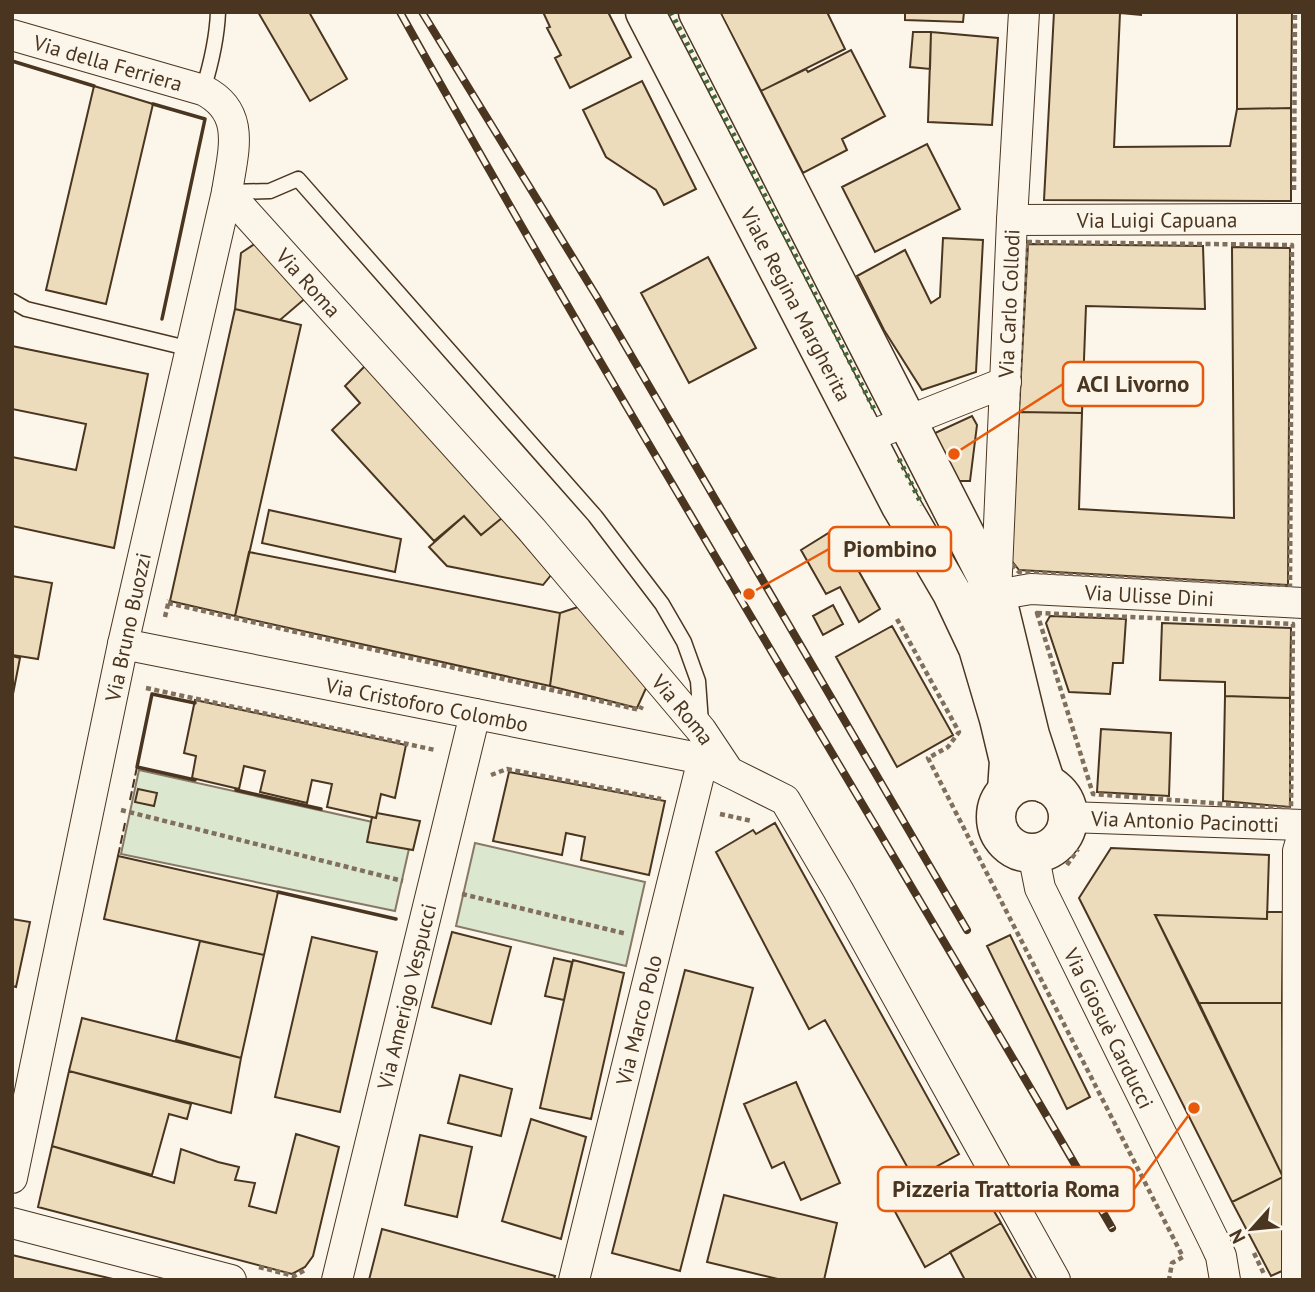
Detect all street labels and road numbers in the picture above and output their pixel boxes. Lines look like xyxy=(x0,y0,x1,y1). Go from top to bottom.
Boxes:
street label: Via della Ferriera xyxy=(30,28,186,97)
street label: Viale Regina Margherita xyxy=(735,202,858,406)
street label: Via Luigi Capuana xyxy=(1076,206,1237,233)
street label: Via Carlo Collodi xyxy=(992,228,1025,379)
street label: Via Roma xyxy=(270,242,347,323)
street label: Via Bruno Buozzi xyxy=(99,550,157,705)
street label: Via Ulisse Dini xyxy=(1083,578,1215,612)
street label: Via Roma xyxy=(645,668,720,750)
street label: Via Cristoforo Colombo xyxy=(322,671,531,738)
street label: Via Antonio Pacinotti xyxy=(1089,804,1279,838)
street label: Via Amerigo Vespucci xyxy=(370,901,442,1093)
street label: Via Giosuè Carducci xyxy=(1058,942,1160,1113)
street label: Via Marco Polo xyxy=(609,952,668,1089)

